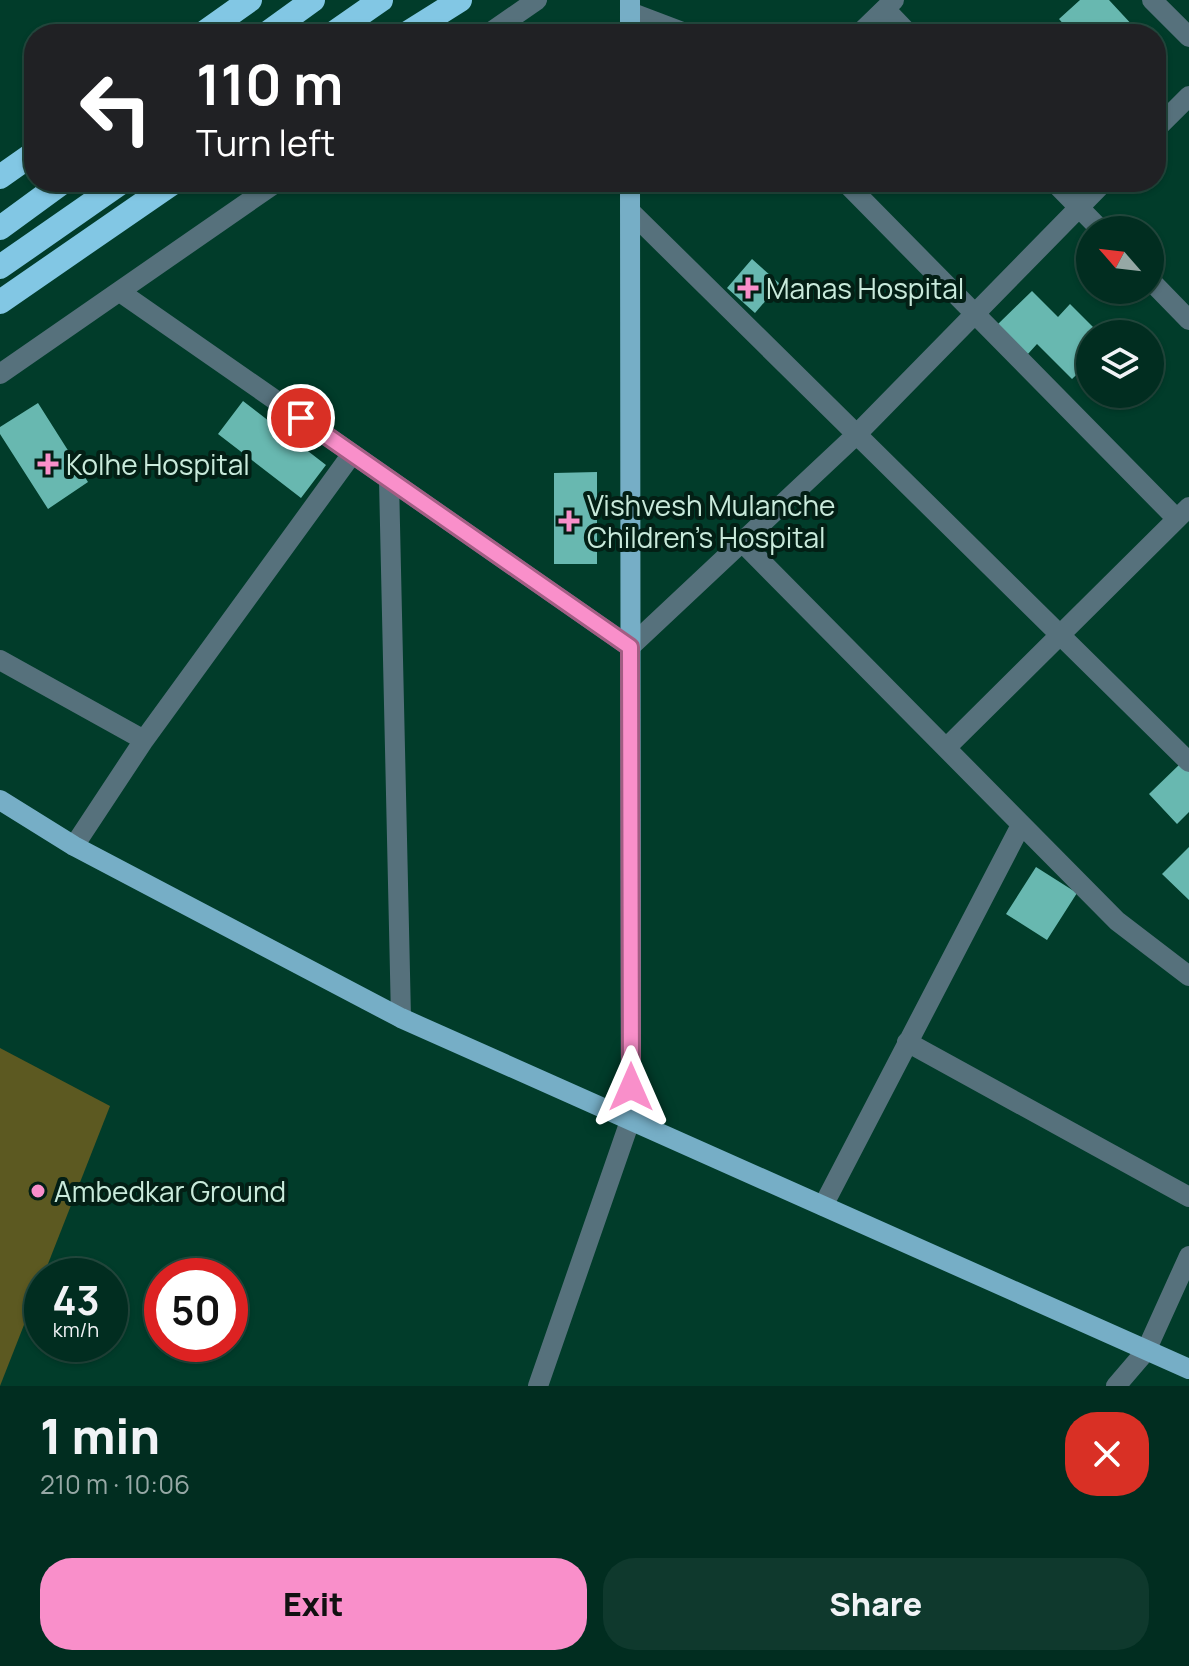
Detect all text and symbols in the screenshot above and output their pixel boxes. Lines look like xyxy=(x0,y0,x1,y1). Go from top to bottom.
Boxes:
text: 110 m xyxy=(196,45,343,122)
icon: left xyxy=(64,56,168,160)
text: Turn left xyxy=(196,118,335,167)
north arrow xyxy=(1076,216,1164,304)
map controls xyxy=(1076,216,1164,408)
place label: Manas Hospital xyxy=(766,269,964,307)
marker: Manas Hospital xyxy=(737,277,759,299)
button: layers xyxy=(1076,320,1164,408)
pin xyxy=(267,384,335,452)
icon: arrive xyxy=(279,396,323,440)
place label: Kolhe Hospital xyxy=(66,445,250,483)
marker: Kolhe Hospital xyxy=(37,453,59,475)
place label: Vishvesh Mulanche Children's Hospital xyxy=(587,486,835,556)
marker: Vishvesh Mulanche Children's Hospital xyxy=(558,510,580,532)
position arrow xyxy=(589,1045,673,1129)
place label: Ambedkar Ground xyxy=(54,1172,286,1210)
marker: Ambedkar Ground xyxy=(29,1182,47,1200)
speed limit sign: 50 xyxy=(144,1258,248,1362)
text: 43 xyxy=(52,1272,100,1327)
text: km/h xyxy=(53,1316,99,1343)
text: 1 min xyxy=(40,1403,160,1468)
button: close xyxy=(1065,1412,1149,1496)
text: 210 m · 10:06 xyxy=(40,1466,190,1502)
button: Exit xyxy=(40,1558,587,1650)
button: Share xyxy=(603,1558,1149,1650)

